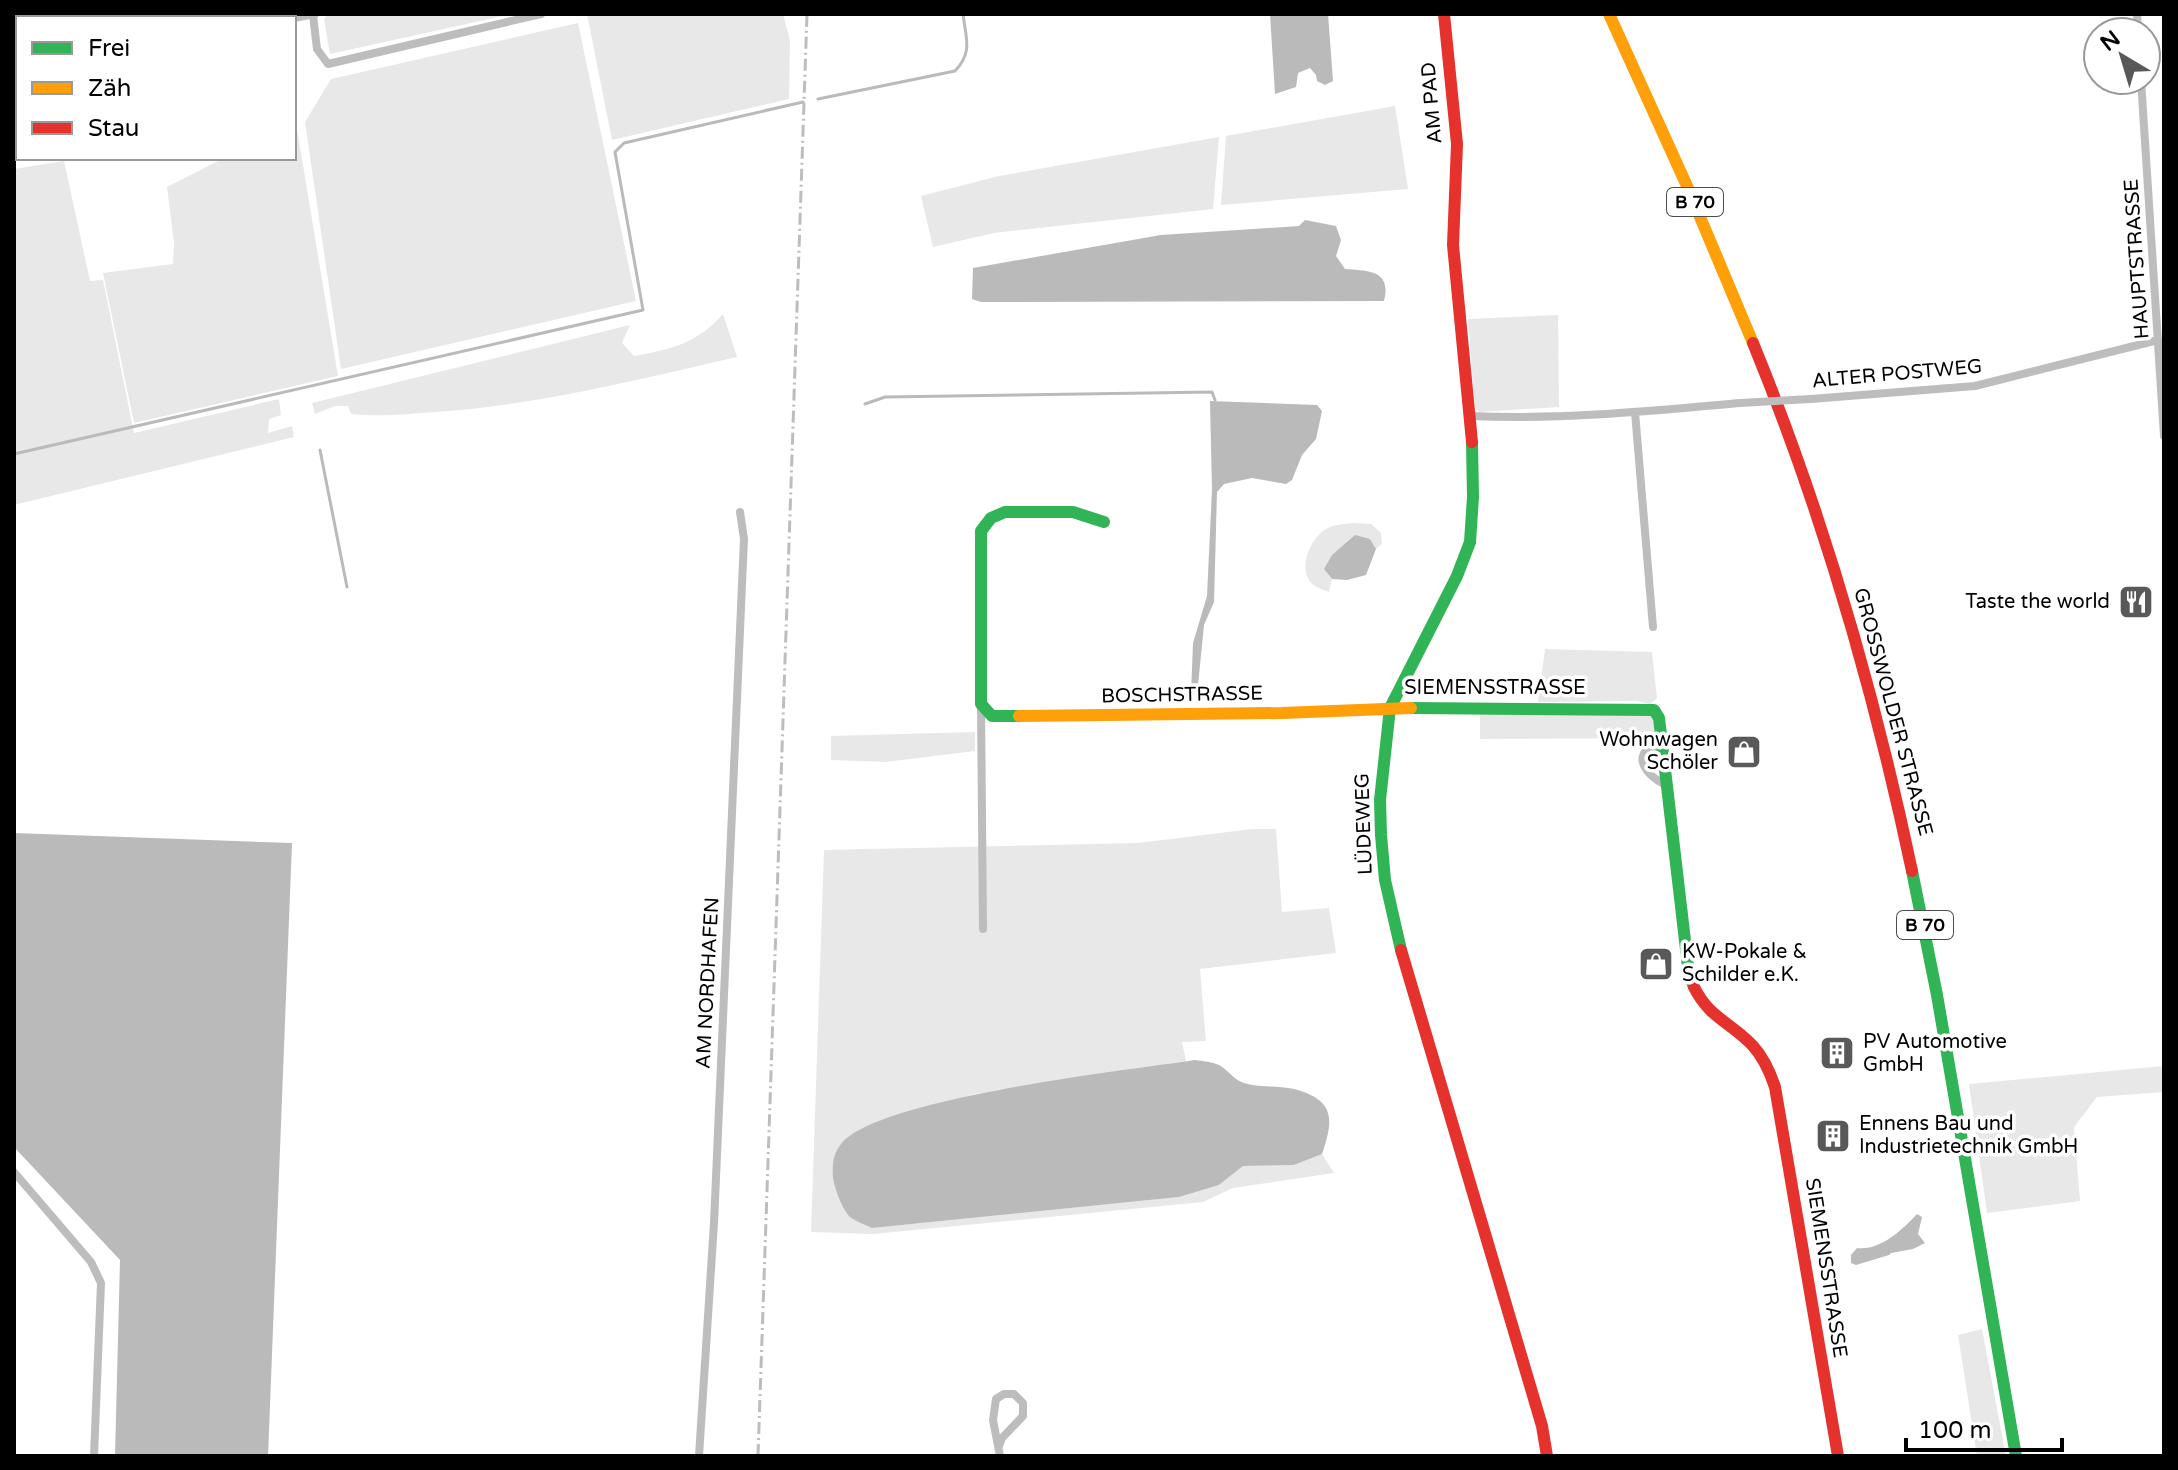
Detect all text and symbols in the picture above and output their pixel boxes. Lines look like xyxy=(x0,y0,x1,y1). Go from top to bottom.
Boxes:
legend xyxy=(16,16,296,160)
north arrow xyxy=(2082,16,2162,96)
text: N xyxy=(2095,25,2125,57)
text: Frei xyxy=(88,34,130,63)
street label: AM PAD xyxy=(1416,61,1448,145)
text: Zäh xyxy=(88,74,131,103)
text: Stau xyxy=(88,114,139,143)
street label: HAUPTSTRASSE xyxy=(2119,178,2155,340)
road number: B 70 xyxy=(1667,188,1723,216)
street label: ALTER POSTWEG xyxy=(1811,355,1983,393)
restaurant icon: Taste the world xyxy=(2117,583,2155,621)
street label: GROSSWOLDER STRASSE xyxy=(1848,585,1938,839)
place label: Taste the world xyxy=(1965,590,2110,614)
street label: SIEMENSSTRASSE xyxy=(1404,676,1586,700)
street label: BOSCHSTRASSE xyxy=(1101,682,1263,708)
place label: Wohnwagen Schöler xyxy=(1599,728,1718,775)
shop icon: Wohnwagen Schöler xyxy=(1725,733,1763,771)
street label: LÜDEWEG xyxy=(1349,773,1378,875)
street label: AM NORDHAFEN xyxy=(692,896,724,1070)
road number: B 70 xyxy=(1897,911,1953,939)
place label: KW-Pokale & Schilder e.K. xyxy=(1682,940,1807,987)
shop icon: KW-Pokale & Schilder e.K. xyxy=(1637,945,1675,983)
place label: PV Automotive GmbH xyxy=(1863,1030,2007,1077)
building icon: PV Automotive GmbH xyxy=(1818,1034,1856,1072)
place label: Ennens Bau und Industrietechnik GmbH xyxy=(1859,1112,2078,1159)
building icon: Ennens Bau und Industrietechnik GmbH xyxy=(1814,1117,1852,1155)
street label: SIEMENSSTRASSE xyxy=(1800,1176,1852,1360)
scale bar xyxy=(1906,1402,2062,1452)
text: 100 m xyxy=(1918,1416,1992,1445)

